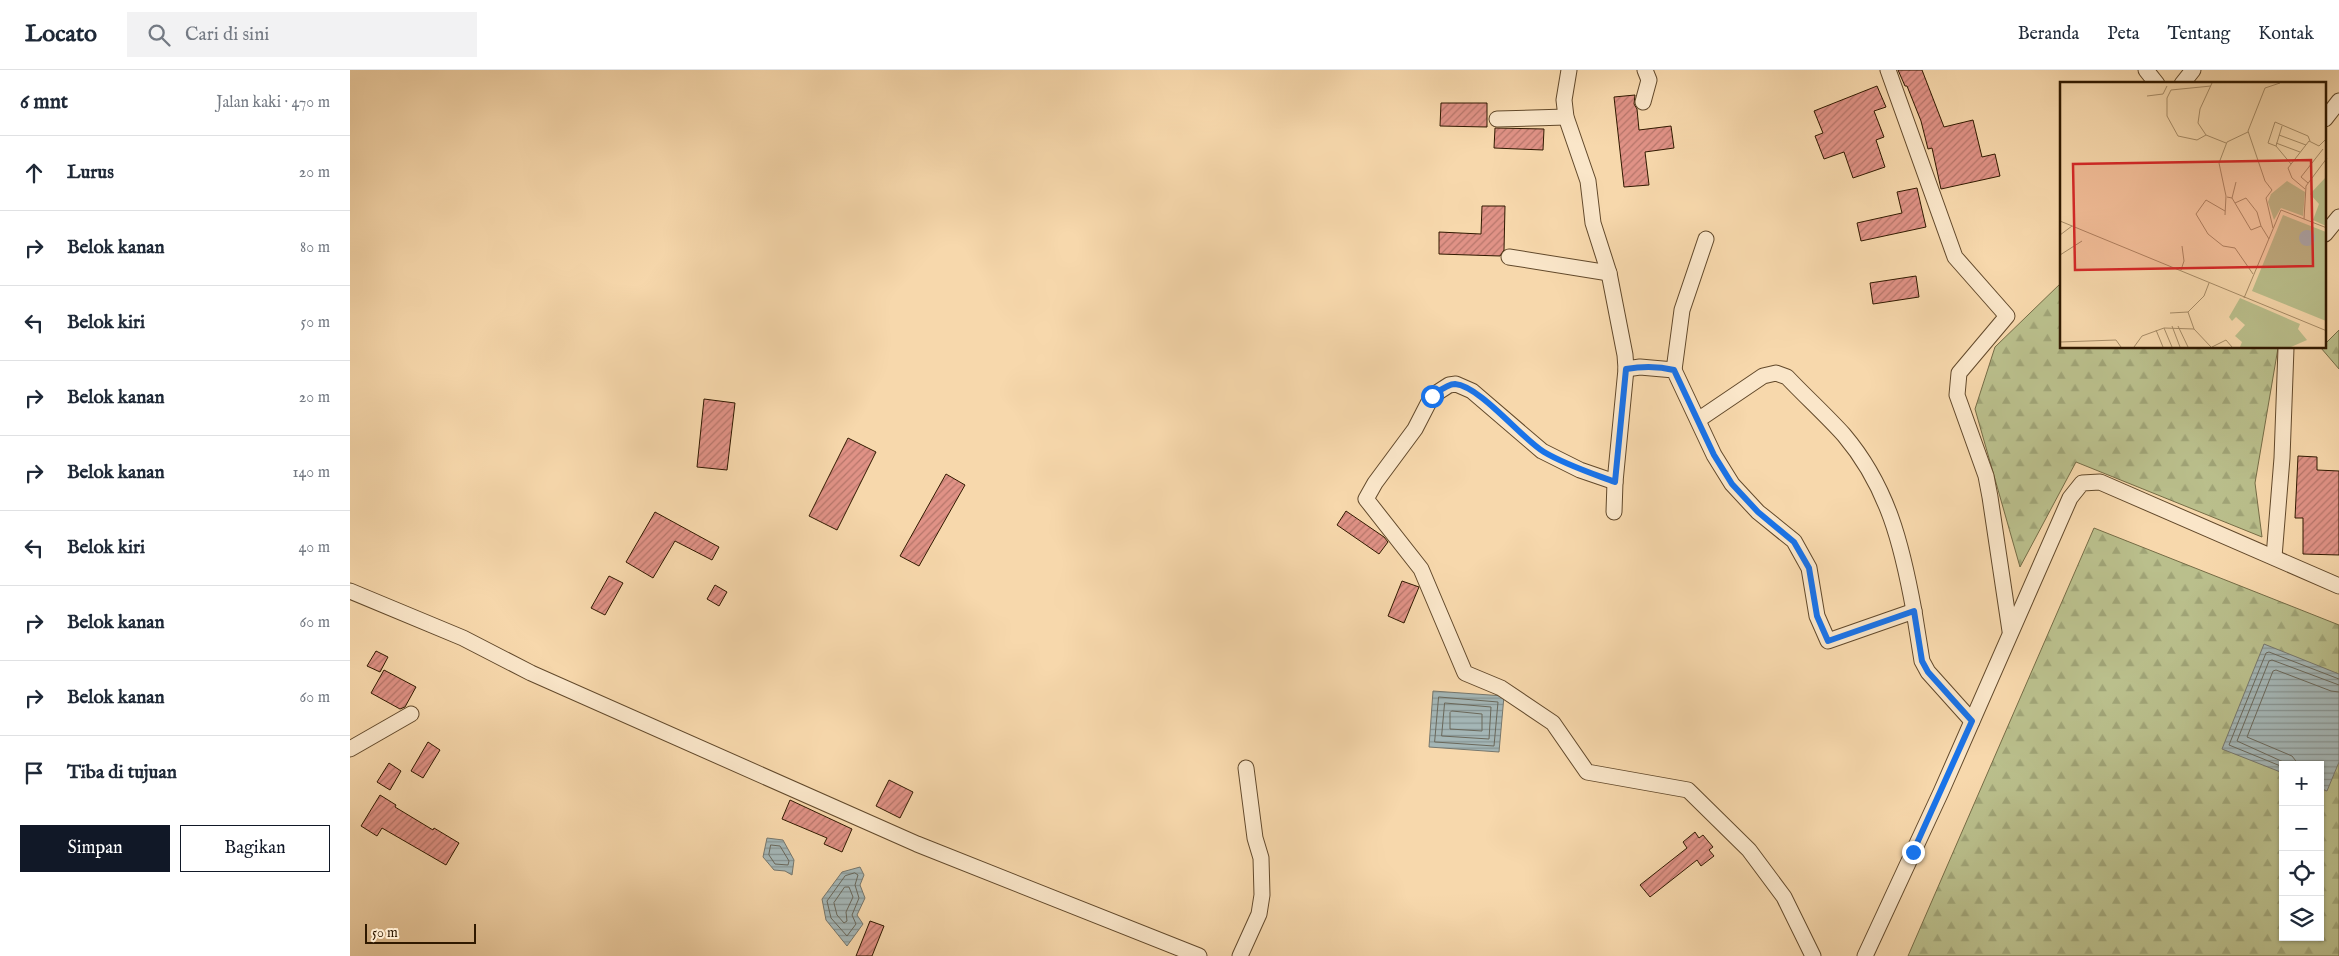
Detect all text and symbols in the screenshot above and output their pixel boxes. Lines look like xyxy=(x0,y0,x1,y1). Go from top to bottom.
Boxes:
search box xyxy=(127,12,477,57)
text: Locato xyxy=(25,19,97,50)
icon: search xyxy=(145,21,173,49)
text: Cari di sini xyxy=(185,23,269,47)
text: Beranda xyxy=(2018,23,2079,46)
text: Peta xyxy=(2107,23,2140,46)
text: Tentang xyxy=(2168,23,2230,46)
text: Kontak xyxy=(2258,23,2314,46)
inset map xyxy=(2060,82,2326,349)
text: 6 mnt xyxy=(20,89,68,116)
text: Jalan kaki · 470 m xyxy=(216,93,330,113)
icon: ahead xyxy=(20,159,48,187)
text: Lurus xyxy=(67,161,114,185)
text: 20 m xyxy=(299,163,330,183)
icon: right xyxy=(20,234,48,262)
text: Belok kanan xyxy=(67,236,165,260)
text: 80 m xyxy=(300,238,330,258)
icon: left xyxy=(20,309,48,337)
text: Belok kiri xyxy=(67,311,145,335)
text: 50 m xyxy=(301,313,330,333)
icon: right xyxy=(20,384,48,412)
route start xyxy=(1421,385,1444,408)
text: Belok kanan xyxy=(67,386,165,410)
text: 20 m xyxy=(299,388,330,408)
icon: right xyxy=(20,459,48,487)
text: Belok kanan xyxy=(67,461,165,485)
text: 140 m xyxy=(292,463,330,483)
icon: left xyxy=(20,534,48,562)
text: Belok kiri xyxy=(67,536,145,560)
text: 40 m xyxy=(298,538,330,558)
icon: right xyxy=(20,609,48,637)
text: Belok kanan xyxy=(67,611,165,635)
text: 60 m xyxy=(300,613,330,633)
icon: right xyxy=(20,684,48,712)
text: Belok kanan xyxy=(67,686,165,710)
text: 60 m xyxy=(300,688,330,708)
icon: arrive xyxy=(20,759,48,787)
text: Tiba di tujuan xyxy=(67,761,177,785)
map controls xyxy=(2279,761,2324,941)
button: + xyxy=(2279,761,2324,806)
button: − xyxy=(2279,806,2324,851)
button: Simpan xyxy=(20,825,170,872)
button: Bagikan xyxy=(180,825,330,872)
route end xyxy=(1902,841,1925,864)
button: locate xyxy=(2279,851,2324,896)
button: layers xyxy=(2279,896,2324,941)
scale bar xyxy=(365,921,476,944)
text: 50 m xyxy=(372,924,398,942)

